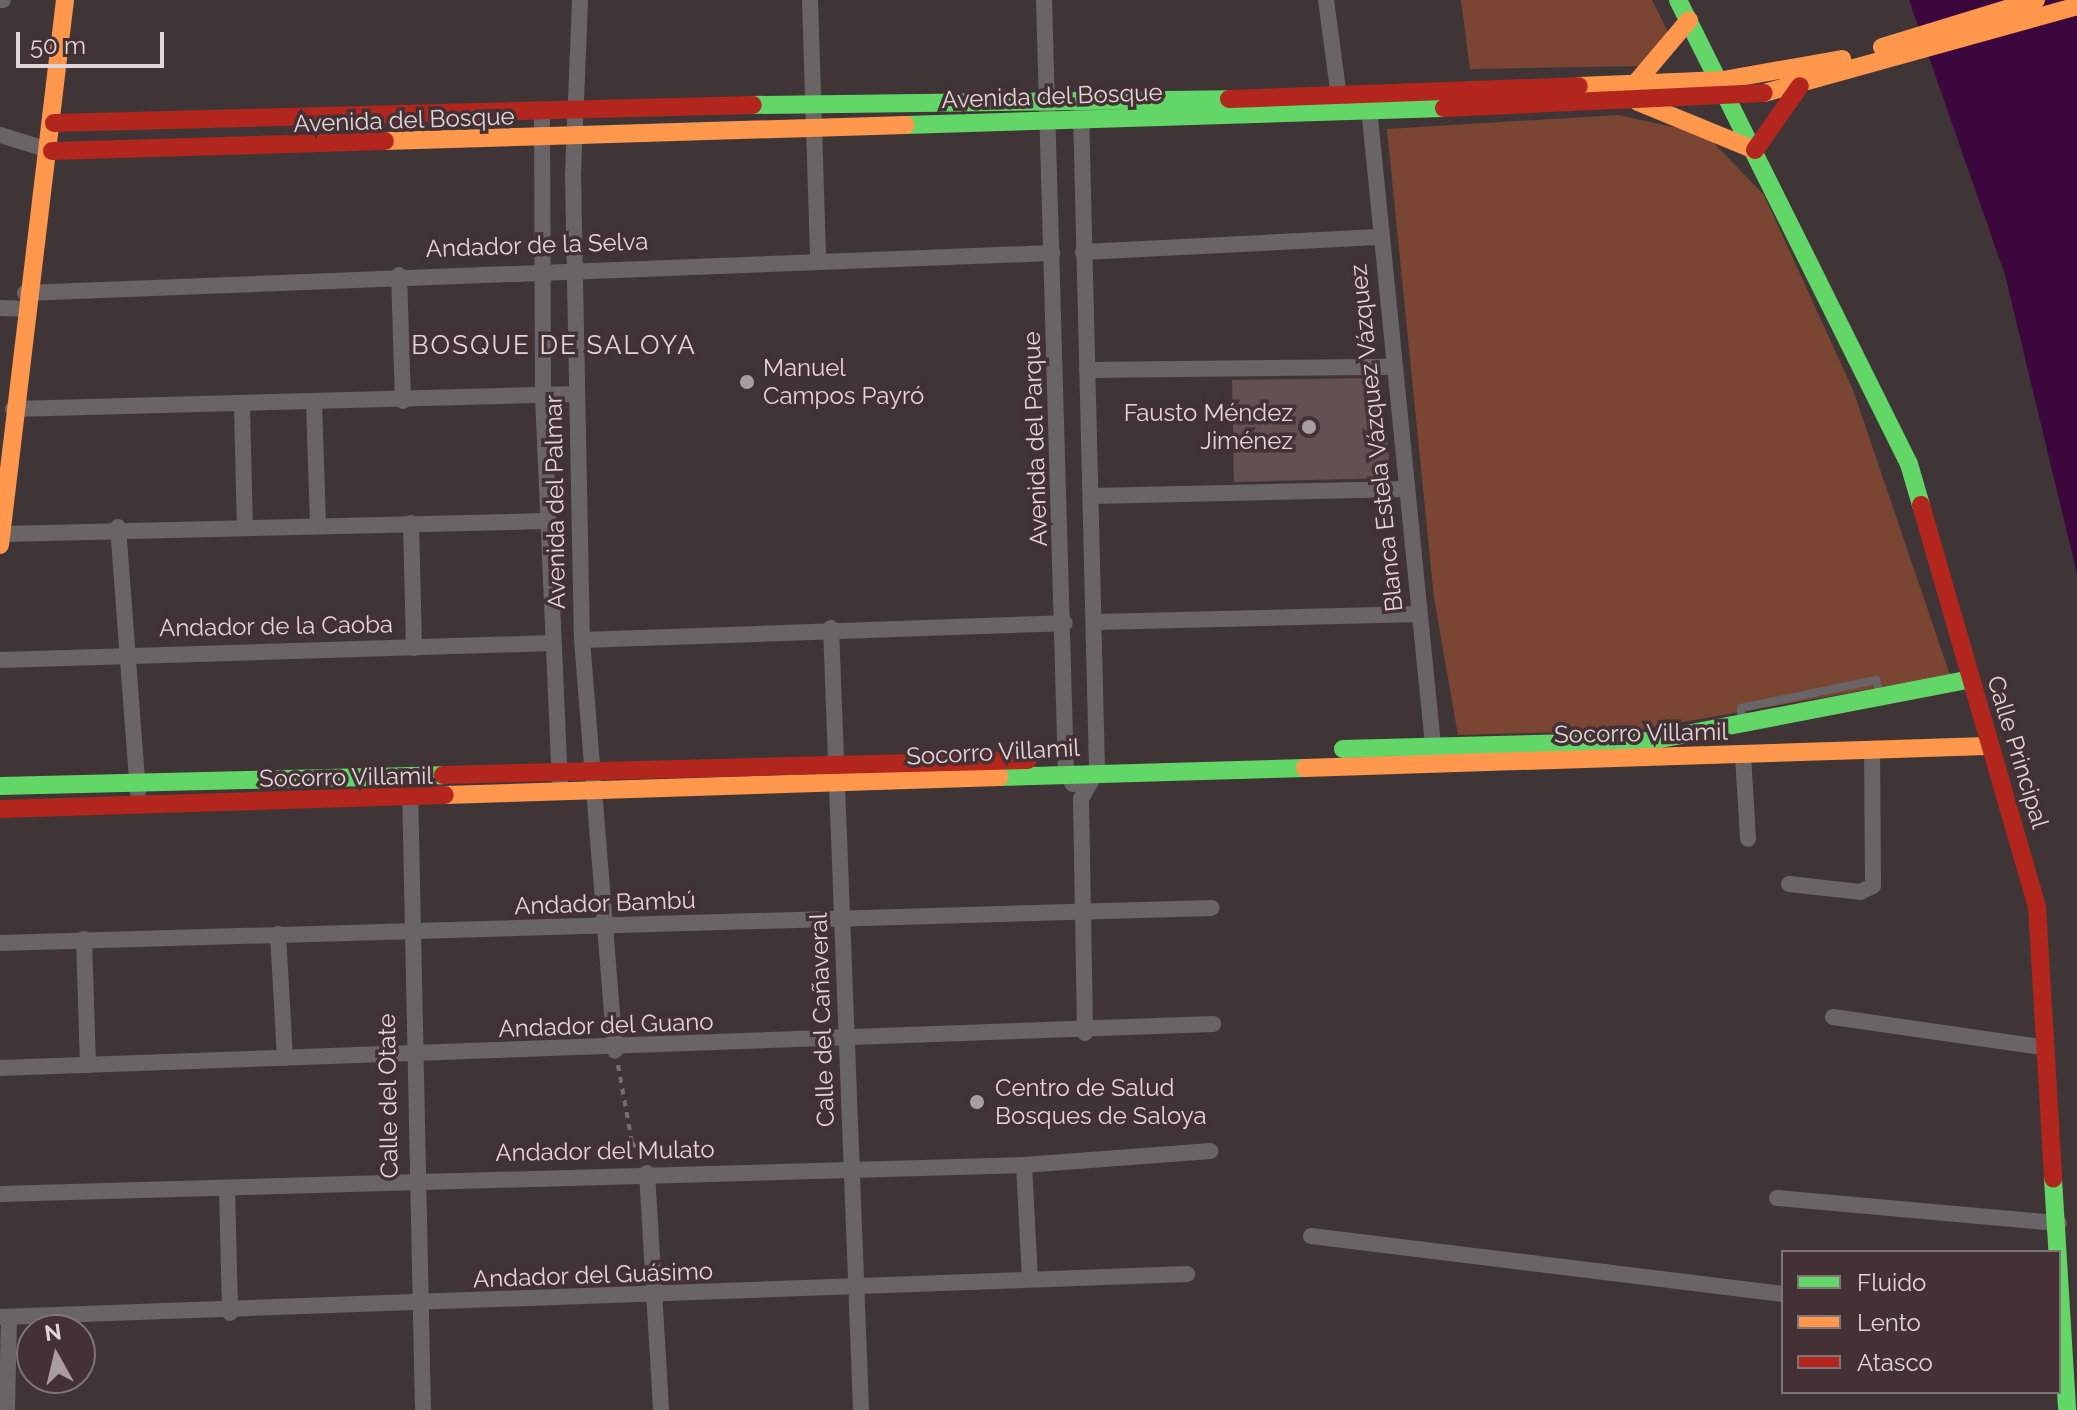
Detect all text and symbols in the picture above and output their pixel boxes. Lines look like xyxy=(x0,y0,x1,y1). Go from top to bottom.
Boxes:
scale bar xyxy=(20,16,168,66)
text: 50 m xyxy=(30,31,86,60)
street label: Avenida del Bosque xyxy=(941,78,1163,114)
street label: Avenida del Bosque xyxy=(293,102,515,138)
street label: Andador de la Selva xyxy=(425,227,649,263)
street label: Blanca Estela Vázquez Vázquez xyxy=(1343,262,1409,614)
district label: BOSQUE DE SALOYA xyxy=(411,330,697,362)
street label: Avenida del Parque xyxy=(1017,331,1053,547)
place label: Manuel Campos Payró xyxy=(763,354,924,410)
marker: Manuel Campos Payró xyxy=(738,373,756,391)
street label: Avenida del Palmar xyxy=(539,394,571,610)
place label: Fausto Méndez Jiménez xyxy=(1124,399,1293,455)
marker: Fausto Méndez Jiménez xyxy=(1300,418,1318,436)
street label: Andador de la Caoba xyxy=(158,610,394,642)
street label: Calle Principal xyxy=(1981,672,2055,832)
street label: Socorro Villamil xyxy=(1553,717,1729,749)
street label: Socorro Villamil xyxy=(905,733,1081,771)
street label: Socorro Villamil xyxy=(258,761,434,793)
street label: Andador Bambú xyxy=(513,885,697,921)
street label: Calle del Cañaveral xyxy=(804,912,840,1128)
street label: Andador del Guano xyxy=(497,1007,715,1043)
street label: Calle del Otate xyxy=(372,1013,404,1179)
place label: Centro de Salud Bosques de Saloya xyxy=(995,1074,1207,1130)
marker: Centro de Salud Bosques de Saloya xyxy=(966,1091,988,1113)
street label: Andador del Mulato xyxy=(494,1135,716,1167)
legend xyxy=(1781,1250,2061,1394)
street label: Andador del Guásimo xyxy=(472,1256,714,1294)
text: Fluido xyxy=(1857,1268,1926,1297)
text: Lento xyxy=(1857,1308,1921,1337)
north arrow xyxy=(16,1314,96,1394)
text: N xyxy=(43,1318,63,1346)
text: Atasco xyxy=(1857,1348,1933,1377)

